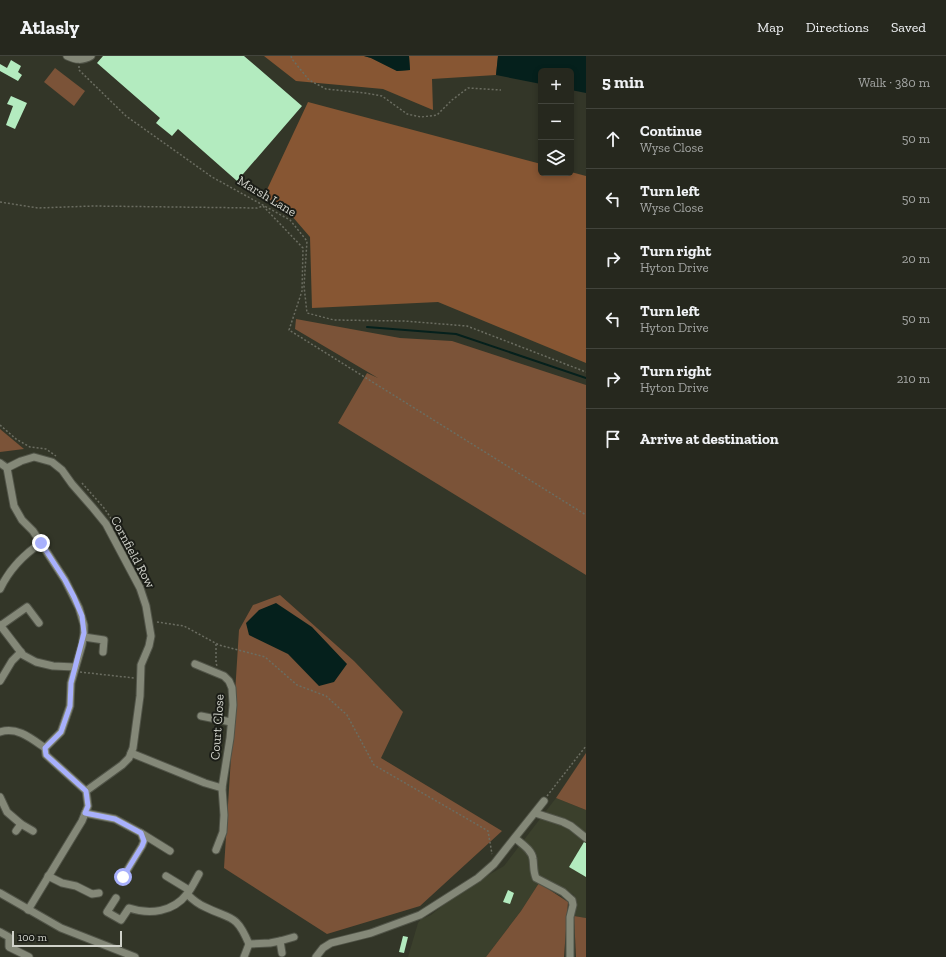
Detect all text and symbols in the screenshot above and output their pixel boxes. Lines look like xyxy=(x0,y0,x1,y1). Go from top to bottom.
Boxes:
text: Atlasly xyxy=(20,16,79,39)
text: Map xyxy=(757,19,784,36)
text: Directions xyxy=(806,19,869,36)
text: Saved xyxy=(891,19,926,36)
map controls xyxy=(538,68,574,176)
button: + xyxy=(538,68,574,104)
text: 5 min xyxy=(602,72,644,92)
text: Walk · 380 m xyxy=(858,75,930,90)
button: − xyxy=(538,104,574,140)
text: Continue xyxy=(640,122,702,140)
icon: ahead xyxy=(602,128,624,150)
text: 50 m xyxy=(902,131,930,146)
button: layers xyxy=(538,140,574,176)
text: Wyse Close xyxy=(640,140,703,155)
street label: Marsh Lane xyxy=(235,173,299,219)
text: Turn left xyxy=(640,182,700,200)
icon: left xyxy=(602,188,624,210)
text: 50 m xyxy=(902,191,930,206)
text: Wyse Close xyxy=(640,200,703,215)
text: Turn right xyxy=(640,242,711,260)
icon: right xyxy=(602,248,624,270)
text: 20 m xyxy=(902,251,930,266)
text: Hyton Drive xyxy=(640,260,709,275)
text: Turn left xyxy=(640,302,700,320)
icon: left xyxy=(602,308,624,330)
text: 50 m xyxy=(902,311,930,326)
text: Hyton Drive xyxy=(640,320,709,335)
text: Turn right xyxy=(640,362,711,380)
icon: right xyxy=(602,368,624,390)
text: 210 m xyxy=(897,371,930,386)
text: Hyton Drive xyxy=(640,380,709,395)
icon: arrive xyxy=(602,428,624,450)
text: Arrive at destination xyxy=(640,430,779,448)
street label: Cornfield Row xyxy=(108,513,158,591)
route end xyxy=(32,534,50,552)
street label: Court Close xyxy=(207,694,227,760)
route start xyxy=(114,868,132,886)
scale bar xyxy=(12,929,122,948)
text: 100 m xyxy=(18,931,47,944)

